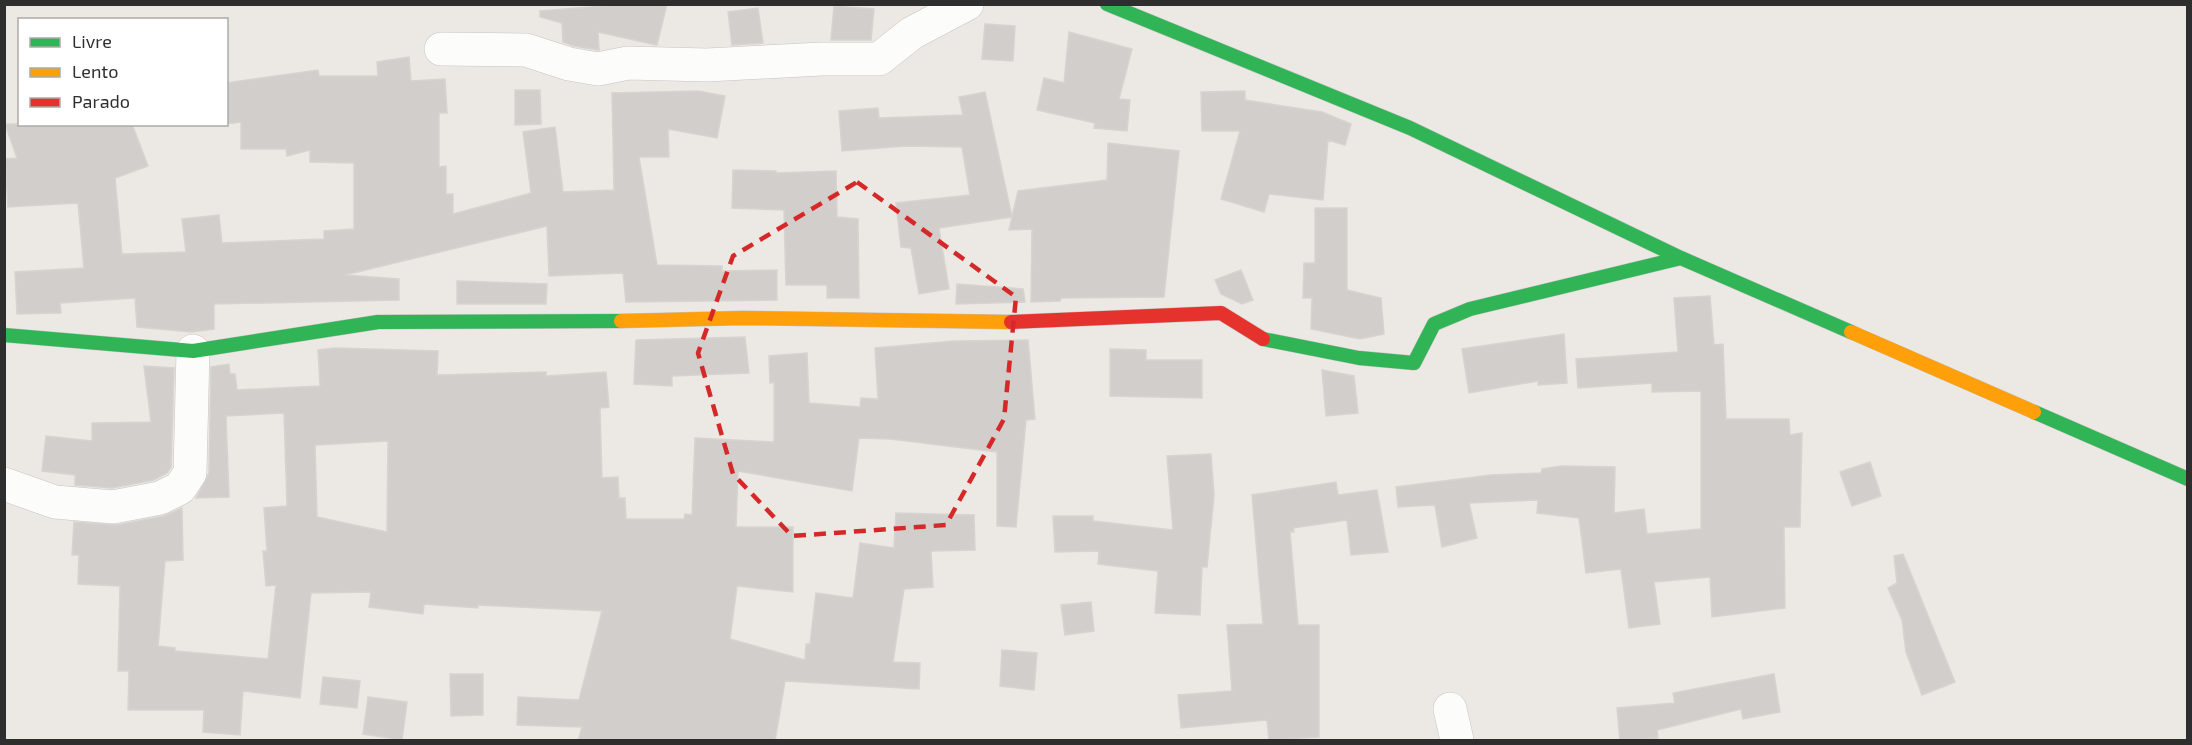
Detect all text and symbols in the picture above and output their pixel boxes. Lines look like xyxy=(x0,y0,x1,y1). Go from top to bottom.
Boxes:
legend xyxy=(18,18,228,126)
text: Livre xyxy=(72,30,112,52)
text: Lento xyxy=(72,60,118,82)
text: Parado xyxy=(72,90,130,112)

